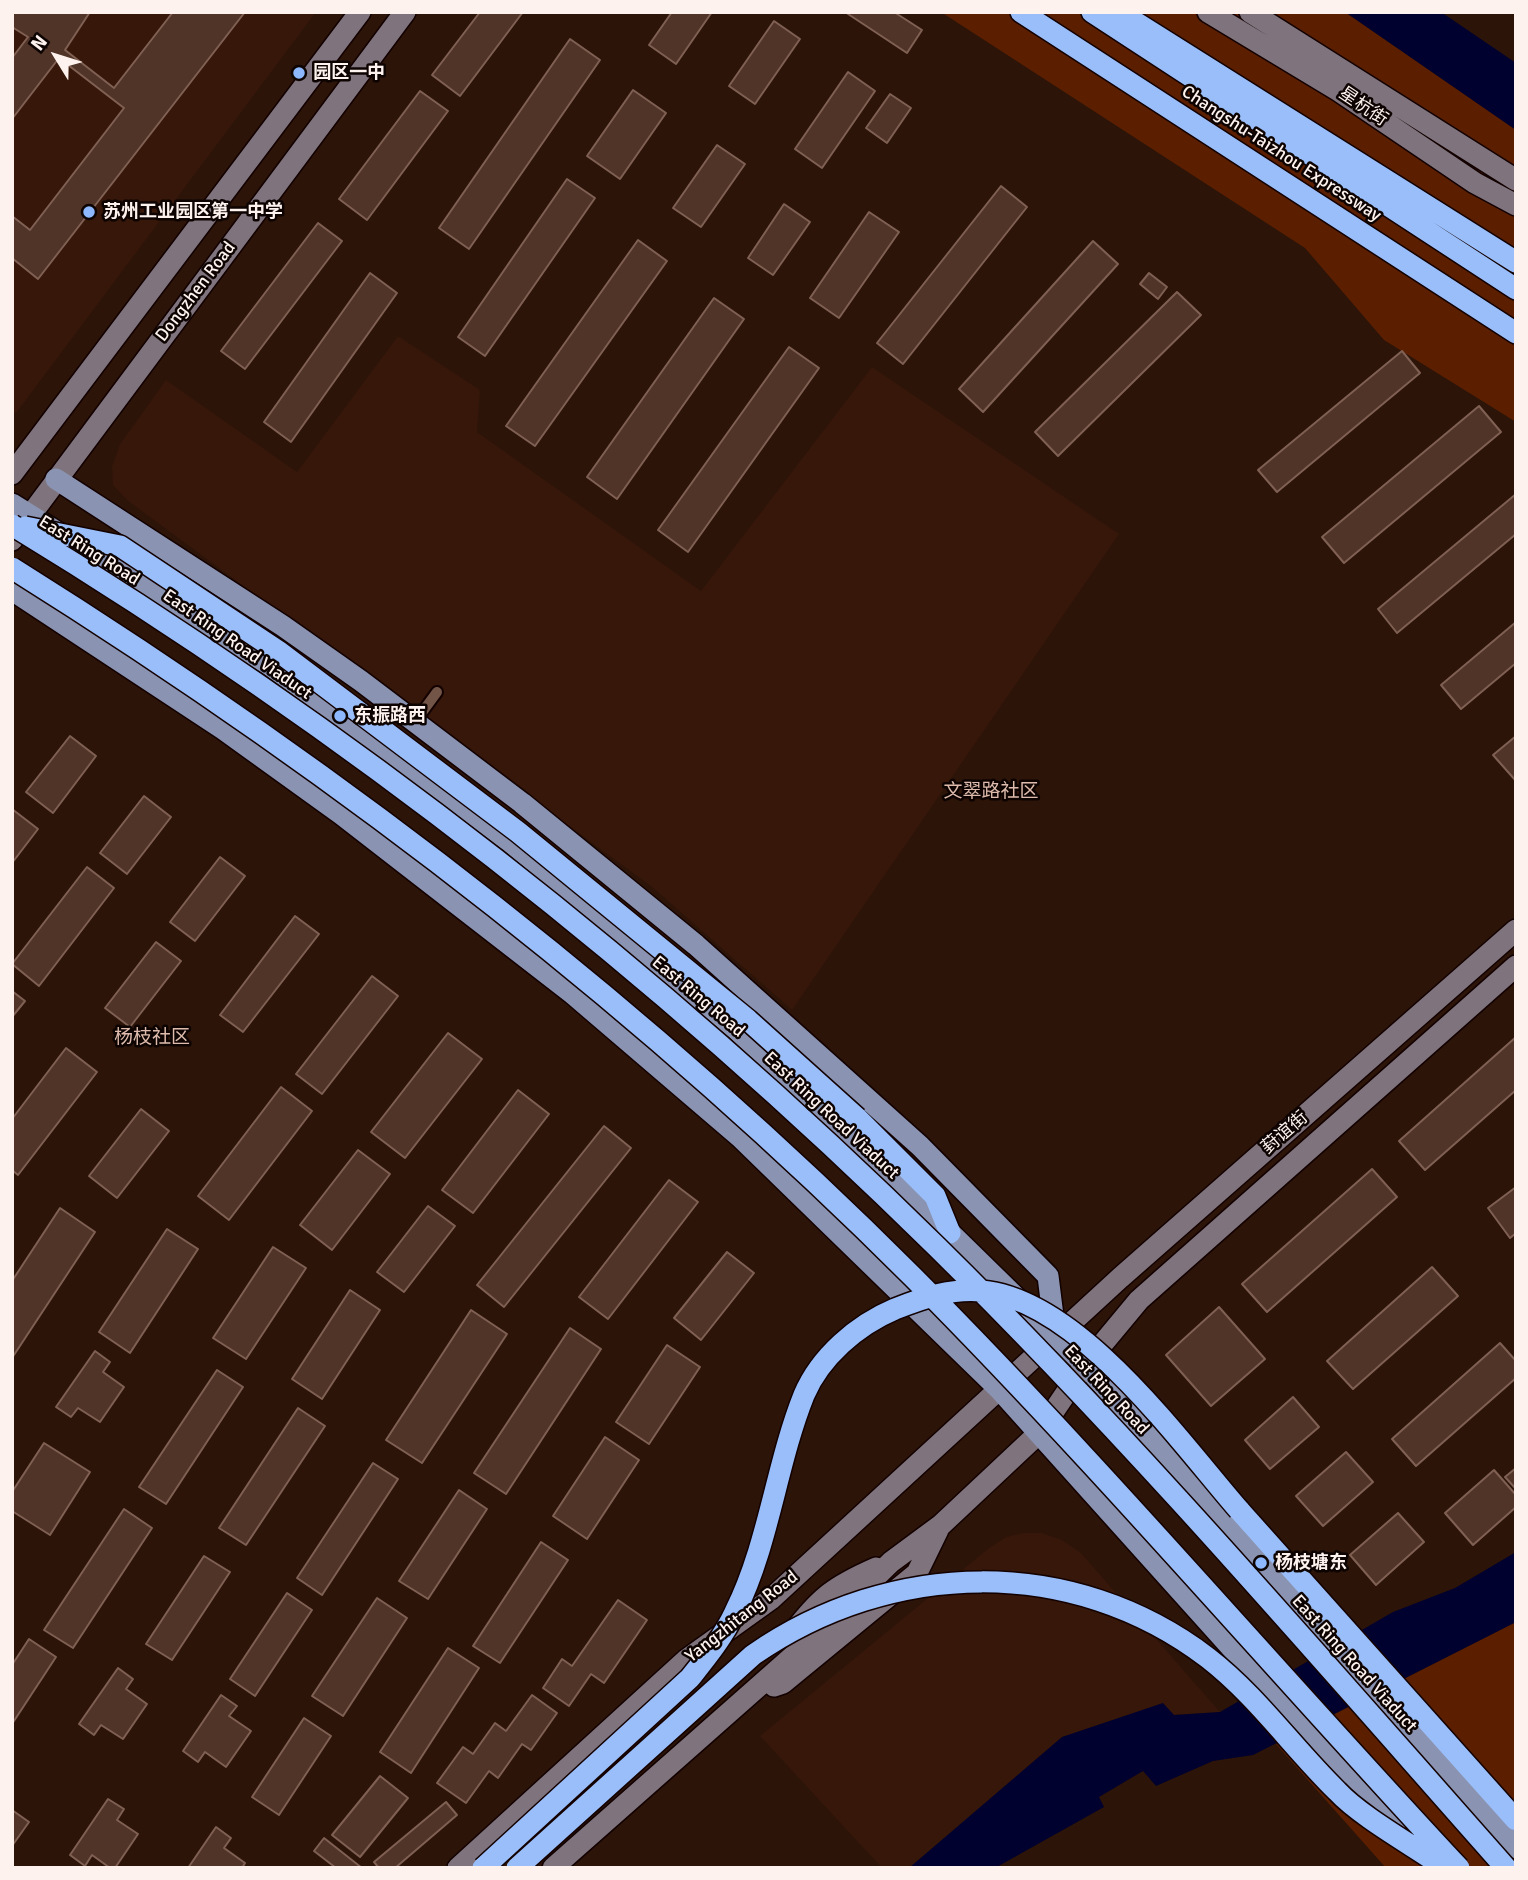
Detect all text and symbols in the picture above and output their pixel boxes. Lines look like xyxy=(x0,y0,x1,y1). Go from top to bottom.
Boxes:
north arrow xyxy=(21,21,91,91)
text: N xyxy=(26,30,53,56)
place label: 园区一中 xyxy=(313,62,385,84)
marker: 园区一中 xyxy=(291,65,307,81)
street label: Changshu-Taizhou Expressway xyxy=(1177,81,1385,227)
street label: 星杭街 xyxy=(1335,83,1391,131)
place label: 苏州工业园区第一中学 xyxy=(103,201,283,223)
marker: 苏州工业园区第一中学 xyxy=(81,204,97,220)
street label: Dongzhen Road xyxy=(151,238,241,346)
street label: East Ring Road xyxy=(35,511,143,591)
street label: East Ring Road Viaduct xyxy=(158,585,316,705)
place label: 东振路西 xyxy=(354,705,426,727)
marker: 东振路西 xyxy=(332,708,348,724)
district label: 文翠路社区 xyxy=(944,781,1038,803)
street label: East Ring Road xyxy=(647,952,749,1042)
district label: 杨枝社区 xyxy=(114,1027,190,1049)
street label: East Ring Road Viaduct xyxy=(759,1048,903,1184)
street label: 葑谊街 xyxy=(1258,1107,1312,1159)
street label: East Ring Road xyxy=(1059,1341,1153,1439)
place label: 杨枝塘东 xyxy=(1275,1552,1347,1574)
marker: 杨枝塘东 xyxy=(1253,1555,1269,1571)
street label: Yangzhitang Road xyxy=(682,1566,802,1668)
street label: East Ring Road Viaduct xyxy=(1287,1591,1421,1737)

